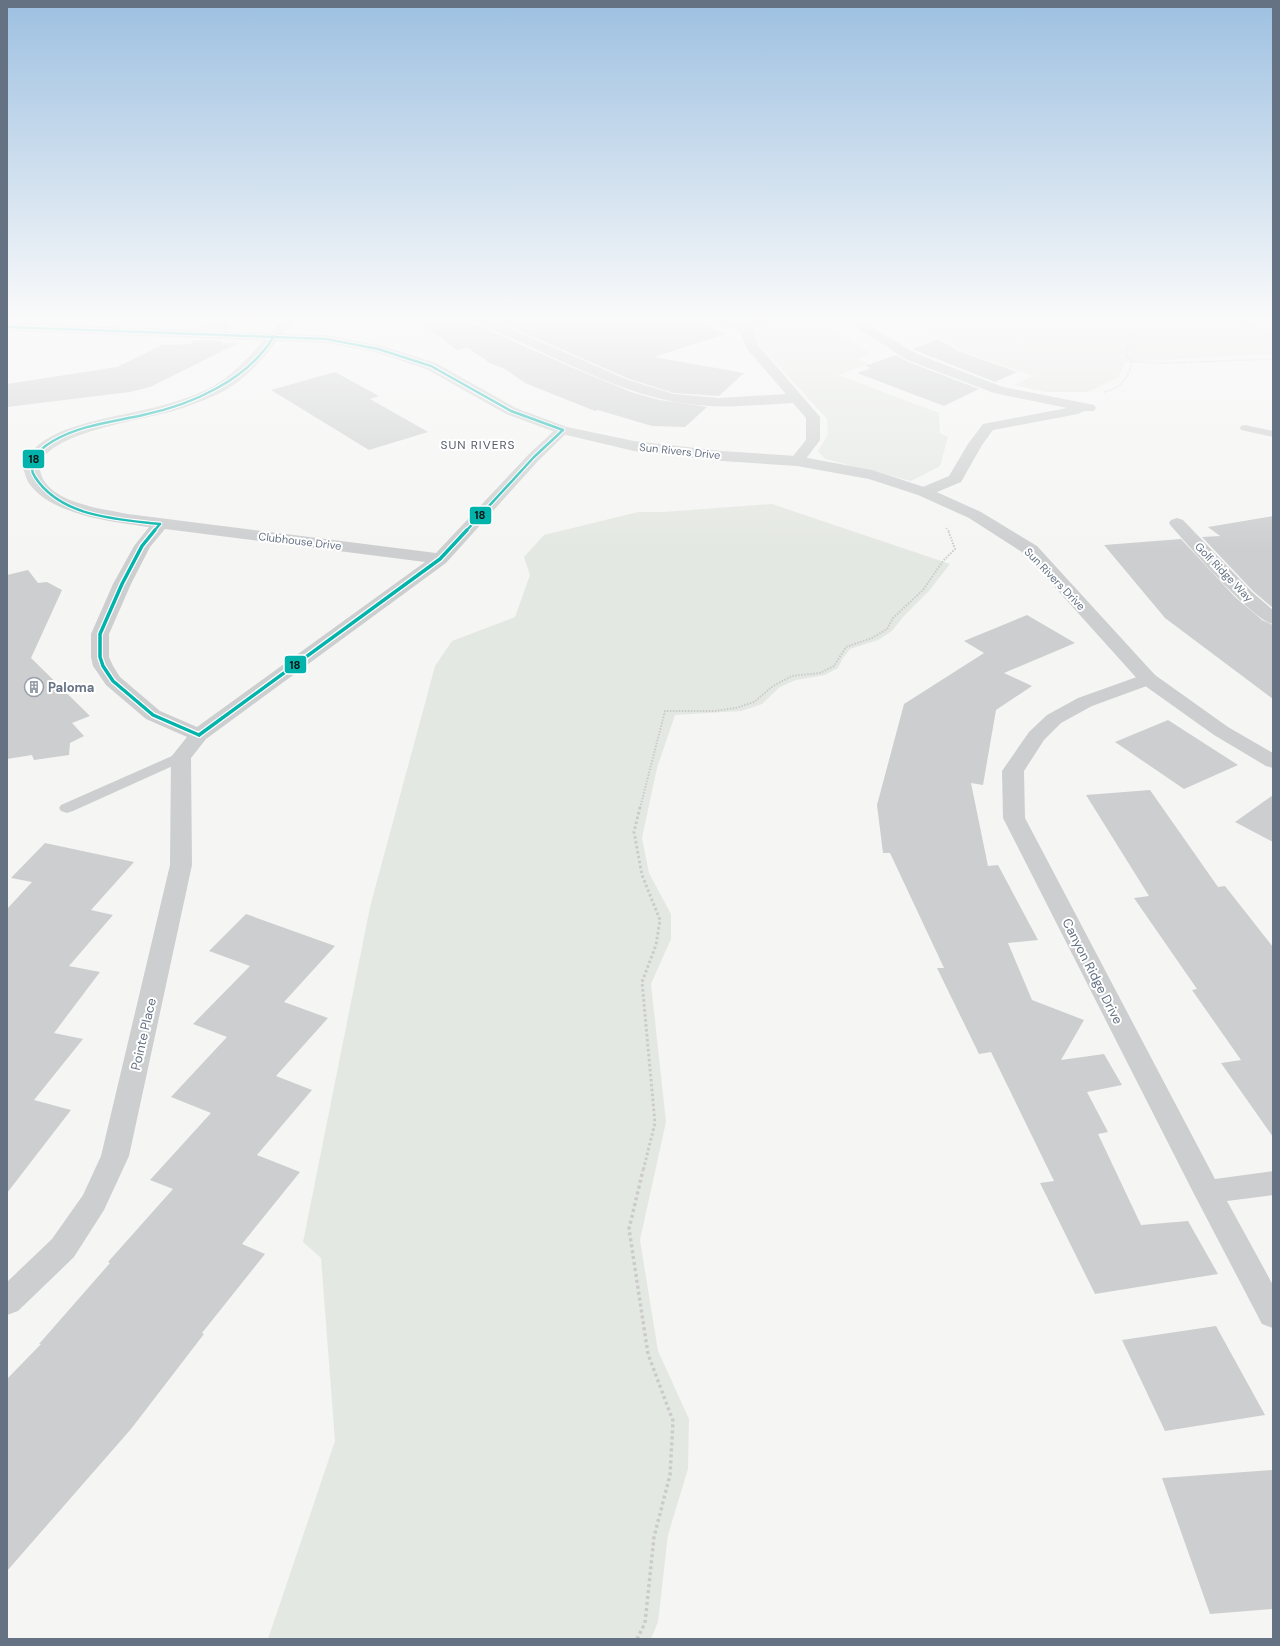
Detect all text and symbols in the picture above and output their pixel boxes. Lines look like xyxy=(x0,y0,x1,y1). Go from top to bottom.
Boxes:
district label: SUN RIVERS xyxy=(440,437,516,453)
street label: Sun Rivers Drive xyxy=(639,440,721,462)
line badge: 18 xyxy=(22,449,45,469)
text: 18 xyxy=(29,452,40,466)
line badge: 18 xyxy=(469,506,492,525)
text: 18 xyxy=(475,508,486,522)
street label: Clubhouse Drive xyxy=(258,529,342,553)
street label: Golf Ridge Way xyxy=(1192,539,1256,605)
street label: Sun Rivers Drive xyxy=(1022,545,1088,613)
line badge: 18 xyxy=(284,655,307,674)
text: 18 xyxy=(290,658,301,672)
building icon: Paloma xyxy=(23,676,45,698)
place label: Paloma xyxy=(48,679,94,696)
street label: Canyon Ridge Drive xyxy=(1059,915,1127,1027)
street label: Pointe Place xyxy=(127,996,160,1072)

